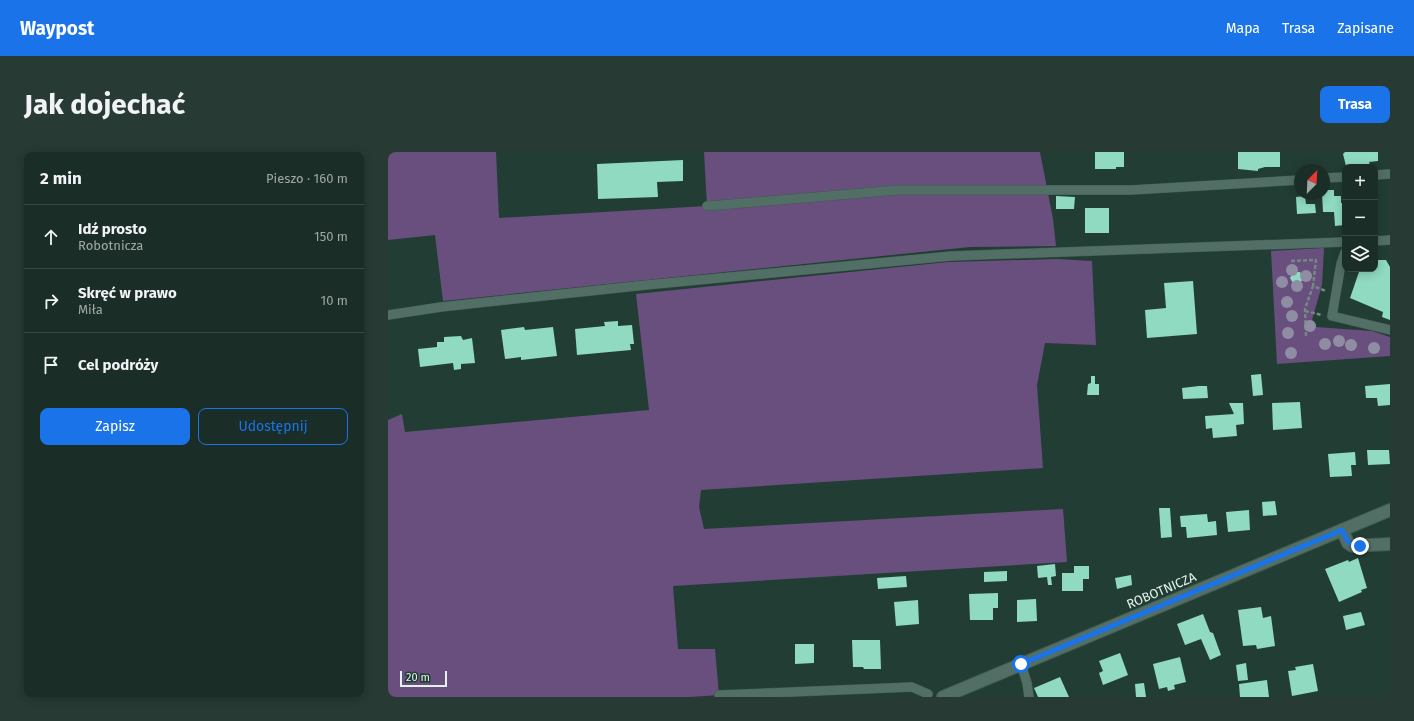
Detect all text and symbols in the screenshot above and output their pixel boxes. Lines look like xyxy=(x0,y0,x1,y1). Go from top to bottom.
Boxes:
text: Waypost xyxy=(20,17,94,40)
text: Mapa xyxy=(1226,20,1260,37)
text: Trasa xyxy=(1282,20,1315,37)
text: Zapisane xyxy=(1337,20,1394,37)
button: Trasa xyxy=(1320,86,1390,123)
text: Jak dojechać xyxy=(24,88,185,121)
north arrow xyxy=(1294,164,1330,200)
map controls xyxy=(1342,164,1378,272)
button: + xyxy=(1342,164,1378,200)
text: 2 min xyxy=(40,168,82,189)
text: Pieszo · 160 m xyxy=(266,171,348,186)
button: − xyxy=(1342,200,1378,236)
text: Idź prosto xyxy=(78,220,147,238)
icon: ahead xyxy=(40,226,62,248)
text: 150 m xyxy=(314,229,348,244)
button: layers xyxy=(1342,236,1378,272)
text: Robotnicza xyxy=(78,238,143,253)
text: Skręć w prawo xyxy=(78,284,177,302)
icon: right xyxy=(40,290,62,312)
text: 10 m xyxy=(321,293,348,308)
text: Miła xyxy=(78,302,103,317)
icon: arrive xyxy=(40,354,62,376)
text: Cel podróży xyxy=(78,356,158,374)
button: Zapisz xyxy=(40,408,190,445)
button: Udostępnij xyxy=(198,408,348,445)
route end xyxy=(1351,537,1369,555)
street label: ROBOTNICZA xyxy=(1124,569,1199,612)
route start xyxy=(1012,655,1030,673)
scale bar xyxy=(400,669,447,688)
text: 20 m xyxy=(406,671,430,684)

